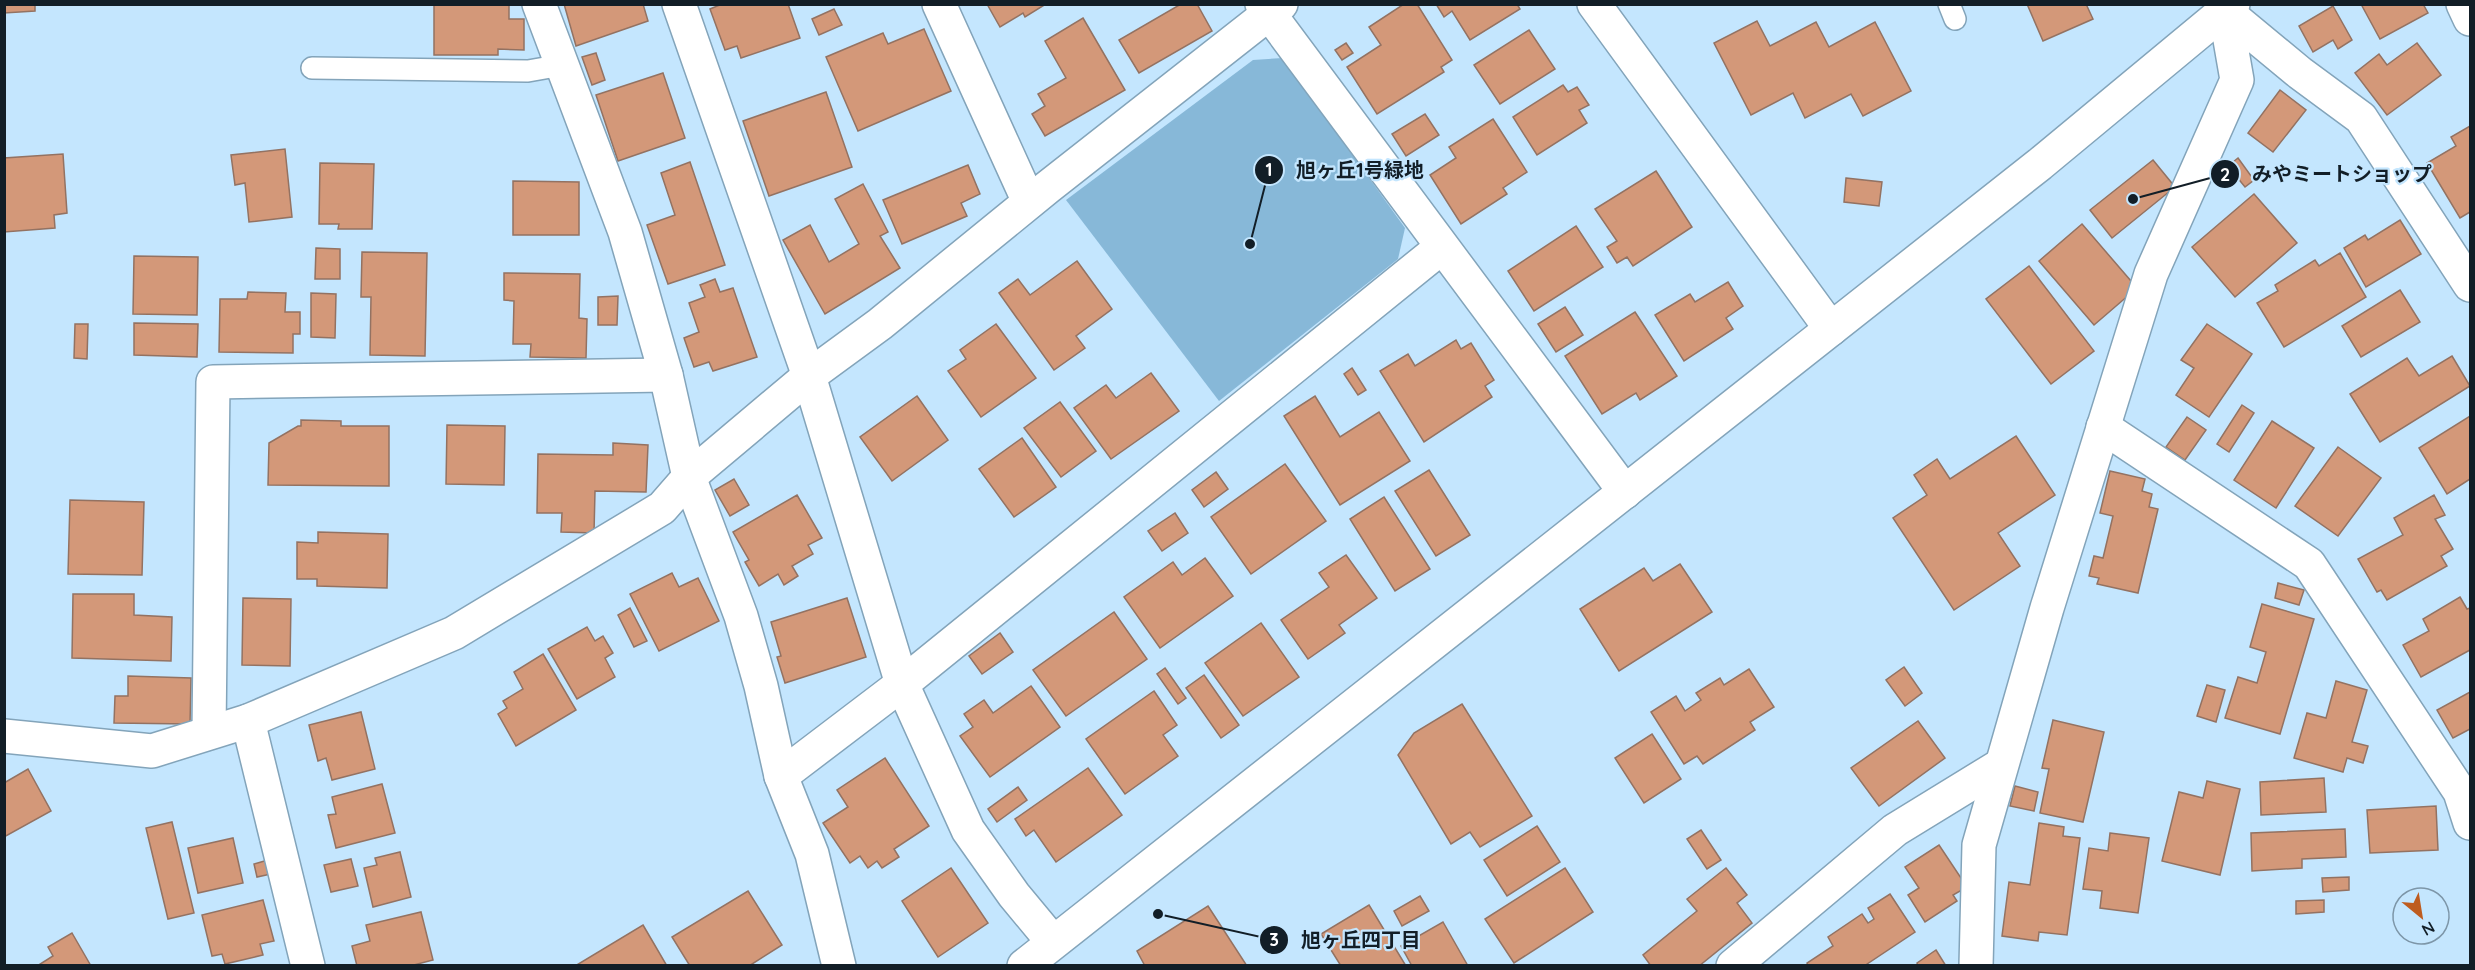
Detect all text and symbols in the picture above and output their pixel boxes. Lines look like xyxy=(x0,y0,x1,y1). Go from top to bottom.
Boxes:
callout: 旭ヶ丘1号緑地 xyxy=(1254,151,1436,189)
callout: みやミートショップ xyxy=(2210,155,2444,193)
text: 旭ヶ丘1号緑地 xyxy=(1296,157,1424,182)
text: 1 xyxy=(1265,158,1273,181)
text: みやミートショップ xyxy=(2252,161,2432,186)
text: 2 xyxy=(2220,163,2230,186)
north arrow xyxy=(2391,886,2451,946)
text: N xyxy=(2418,917,2439,941)
callout: 旭ヶ丘四丁目 xyxy=(1259,921,1433,959)
text: 旭ヶ丘四丁目 xyxy=(1301,927,1421,952)
text: 3 xyxy=(1269,928,1279,951)

